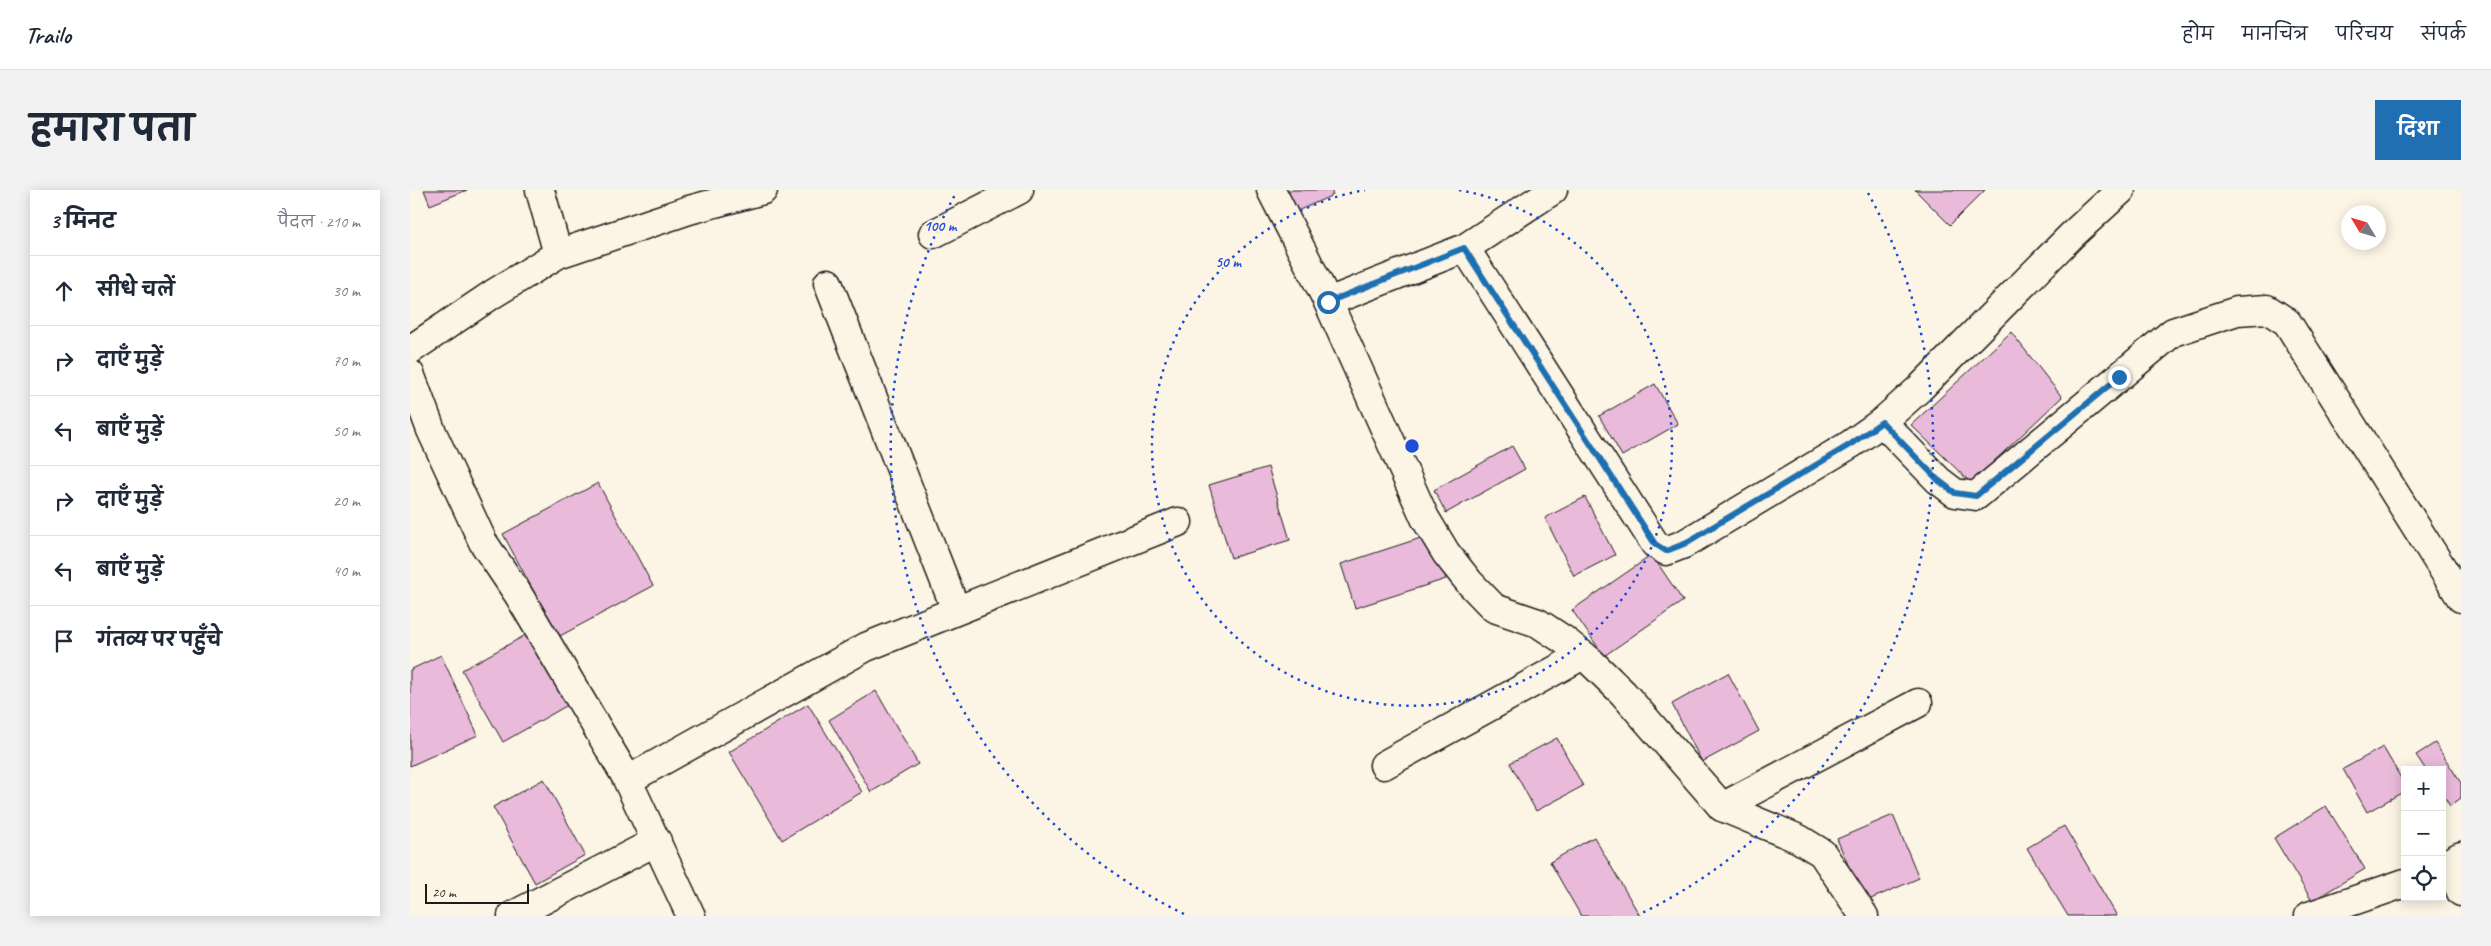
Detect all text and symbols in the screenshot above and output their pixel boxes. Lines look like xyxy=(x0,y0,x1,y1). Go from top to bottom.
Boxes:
text: Trailo xyxy=(25,20,71,50)
text: होम xyxy=(2182,23,2214,45)
text: मानचित्र xyxy=(2242,23,2308,45)
text: परिचय xyxy=(2336,23,2393,45)
text: संपर्क xyxy=(2421,23,2466,45)
button: दिशा xyxy=(2375,100,2461,160)
text: हमारा पता xyxy=(30,106,194,151)
north arrow xyxy=(2341,205,2386,250)
text: 3 मिनट xyxy=(50,208,116,234)
text: पैदल · 210 m xyxy=(278,212,360,232)
text: 100 m xyxy=(924,217,958,236)
text: 50 m xyxy=(1215,253,1242,272)
icon: ahead xyxy=(50,277,78,305)
text: सीधे चलें xyxy=(97,278,175,302)
text: 30 m xyxy=(333,281,360,301)
route start xyxy=(1317,291,1340,314)
icon: right xyxy=(50,347,78,375)
text: दाएँ मुड़ें xyxy=(97,348,163,372)
text: 70 m xyxy=(333,351,360,371)
route end xyxy=(2108,366,2131,389)
icon: left xyxy=(50,417,78,445)
text: बाएँ मुड़ें xyxy=(97,418,163,442)
text: 50 m xyxy=(333,421,360,441)
centre of rings xyxy=(1403,437,1421,455)
icon: right xyxy=(50,487,78,515)
text: दाएँ मुड़ें xyxy=(97,488,163,512)
text: 20 m xyxy=(333,491,360,511)
icon: left xyxy=(50,557,78,585)
text: बाएँ मुड़ें xyxy=(97,558,163,582)
text: 40 m xyxy=(333,561,360,581)
icon: arrive xyxy=(50,627,78,655)
text: गंतव्य पर पहुँचे xyxy=(97,628,222,652)
map controls xyxy=(2401,766,2446,901)
button: + xyxy=(2401,766,2446,811)
button: − xyxy=(2401,811,2446,856)
button: locate xyxy=(2401,856,2446,901)
scale bar xyxy=(425,881,529,904)
text: 20 m xyxy=(432,884,456,901)

